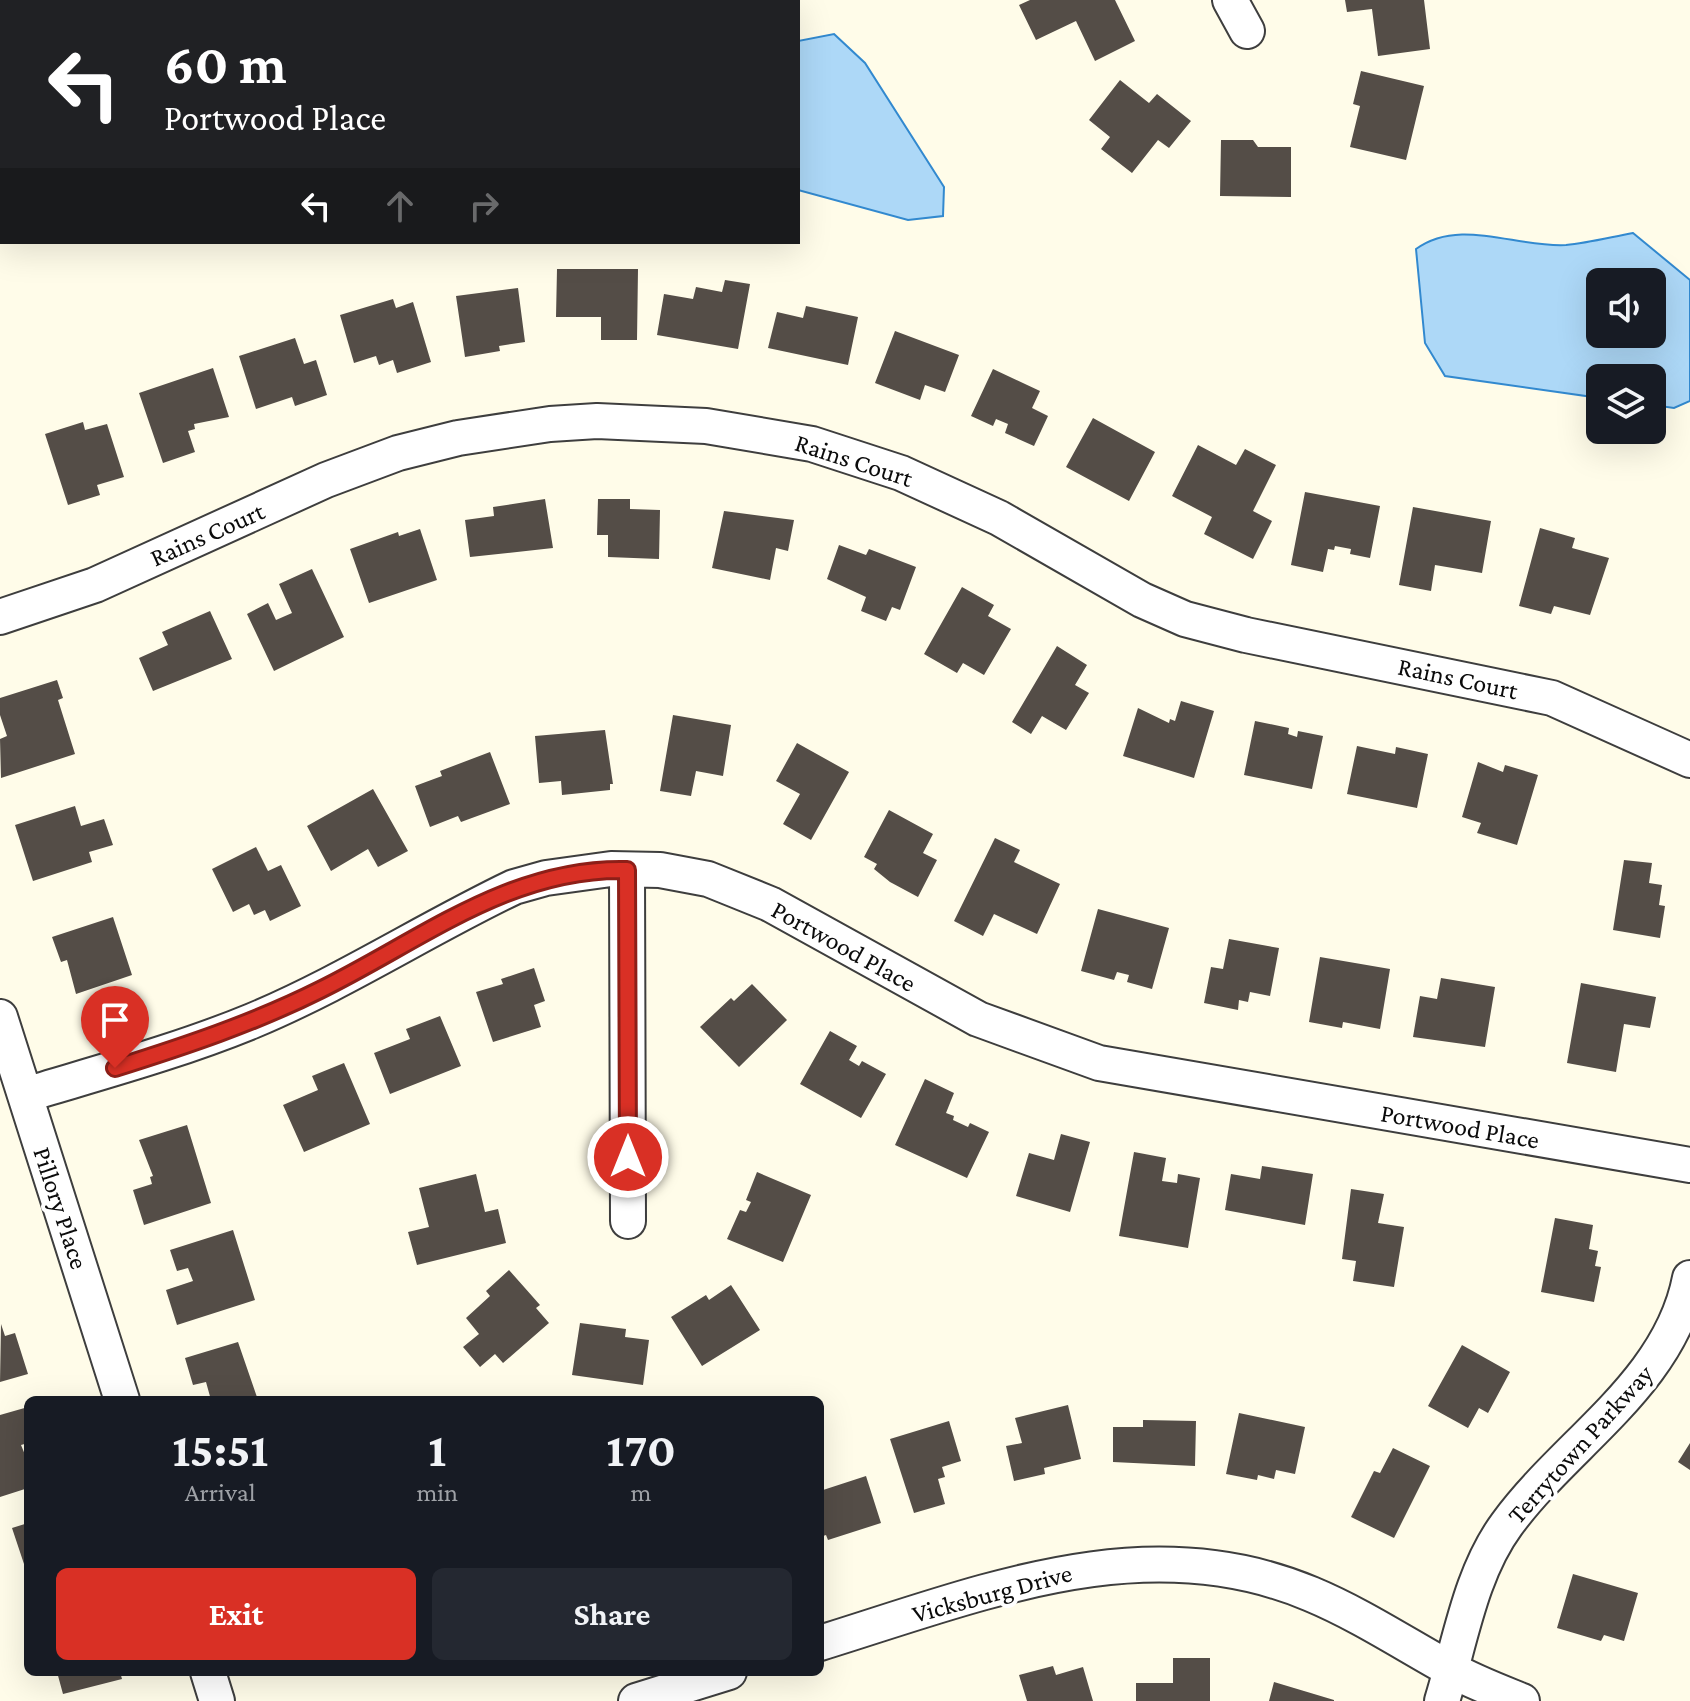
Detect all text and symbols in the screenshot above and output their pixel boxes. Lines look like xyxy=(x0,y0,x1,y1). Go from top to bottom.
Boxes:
icon: left xyxy=(32,32,136,136)
text: 60 m xyxy=(164,33,287,95)
text: Portwood Place xyxy=(164,98,386,138)
icon: left xyxy=(294,184,338,228)
icon: ahead xyxy=(378,184,422,228)
icon: right xyxy=(462,184,506,228)
map controls xyxy=(1586,268,1666,444)
button: sound xyxy=(1586,268,1666,348)
button: layers xyxy=(1586,364,1666,444)
street label: Rains Court xyxy=(791,428,917,493)
street label: Rains Court xyxy=(146,496,269,572)
street label: Rains Court xyxy=(1395,652,1521,705)
street label: Portwood Place xyxy=(767,895,921,998)
pin xyxy=(81,986,149,1068)
icon: arrive xyxy=(93,998,137,1042)
street label: Portwood Place xyxy=(1378,1098,1541,1155)
position arrow xyxy=(586,1115,670,1199)
street label: Pillory Place xyxy=(27,1143,94,1273)
street label: Terrytown Parkway xyxy=(1502,1358,1660,1529)
text: 15:51 xyxy=(172,1423,268,1476)
text: 1 xyxy=(428,1423,446,1476)
text: 170 xyxy=(606,1423,676,1476)
text: Arrival xyxy=(185,1478,256,1507)
text: min xyxy=(416,1478,458,1507)
text: m xyxy=(631,1478,651,1507)
street label: Vicksburg Drive xyxy=(909,1558,1075,1629)
button: Exit xyxy=(56,1568,416,1660)
button: Share xyxy=(432,1568,792,1660)

